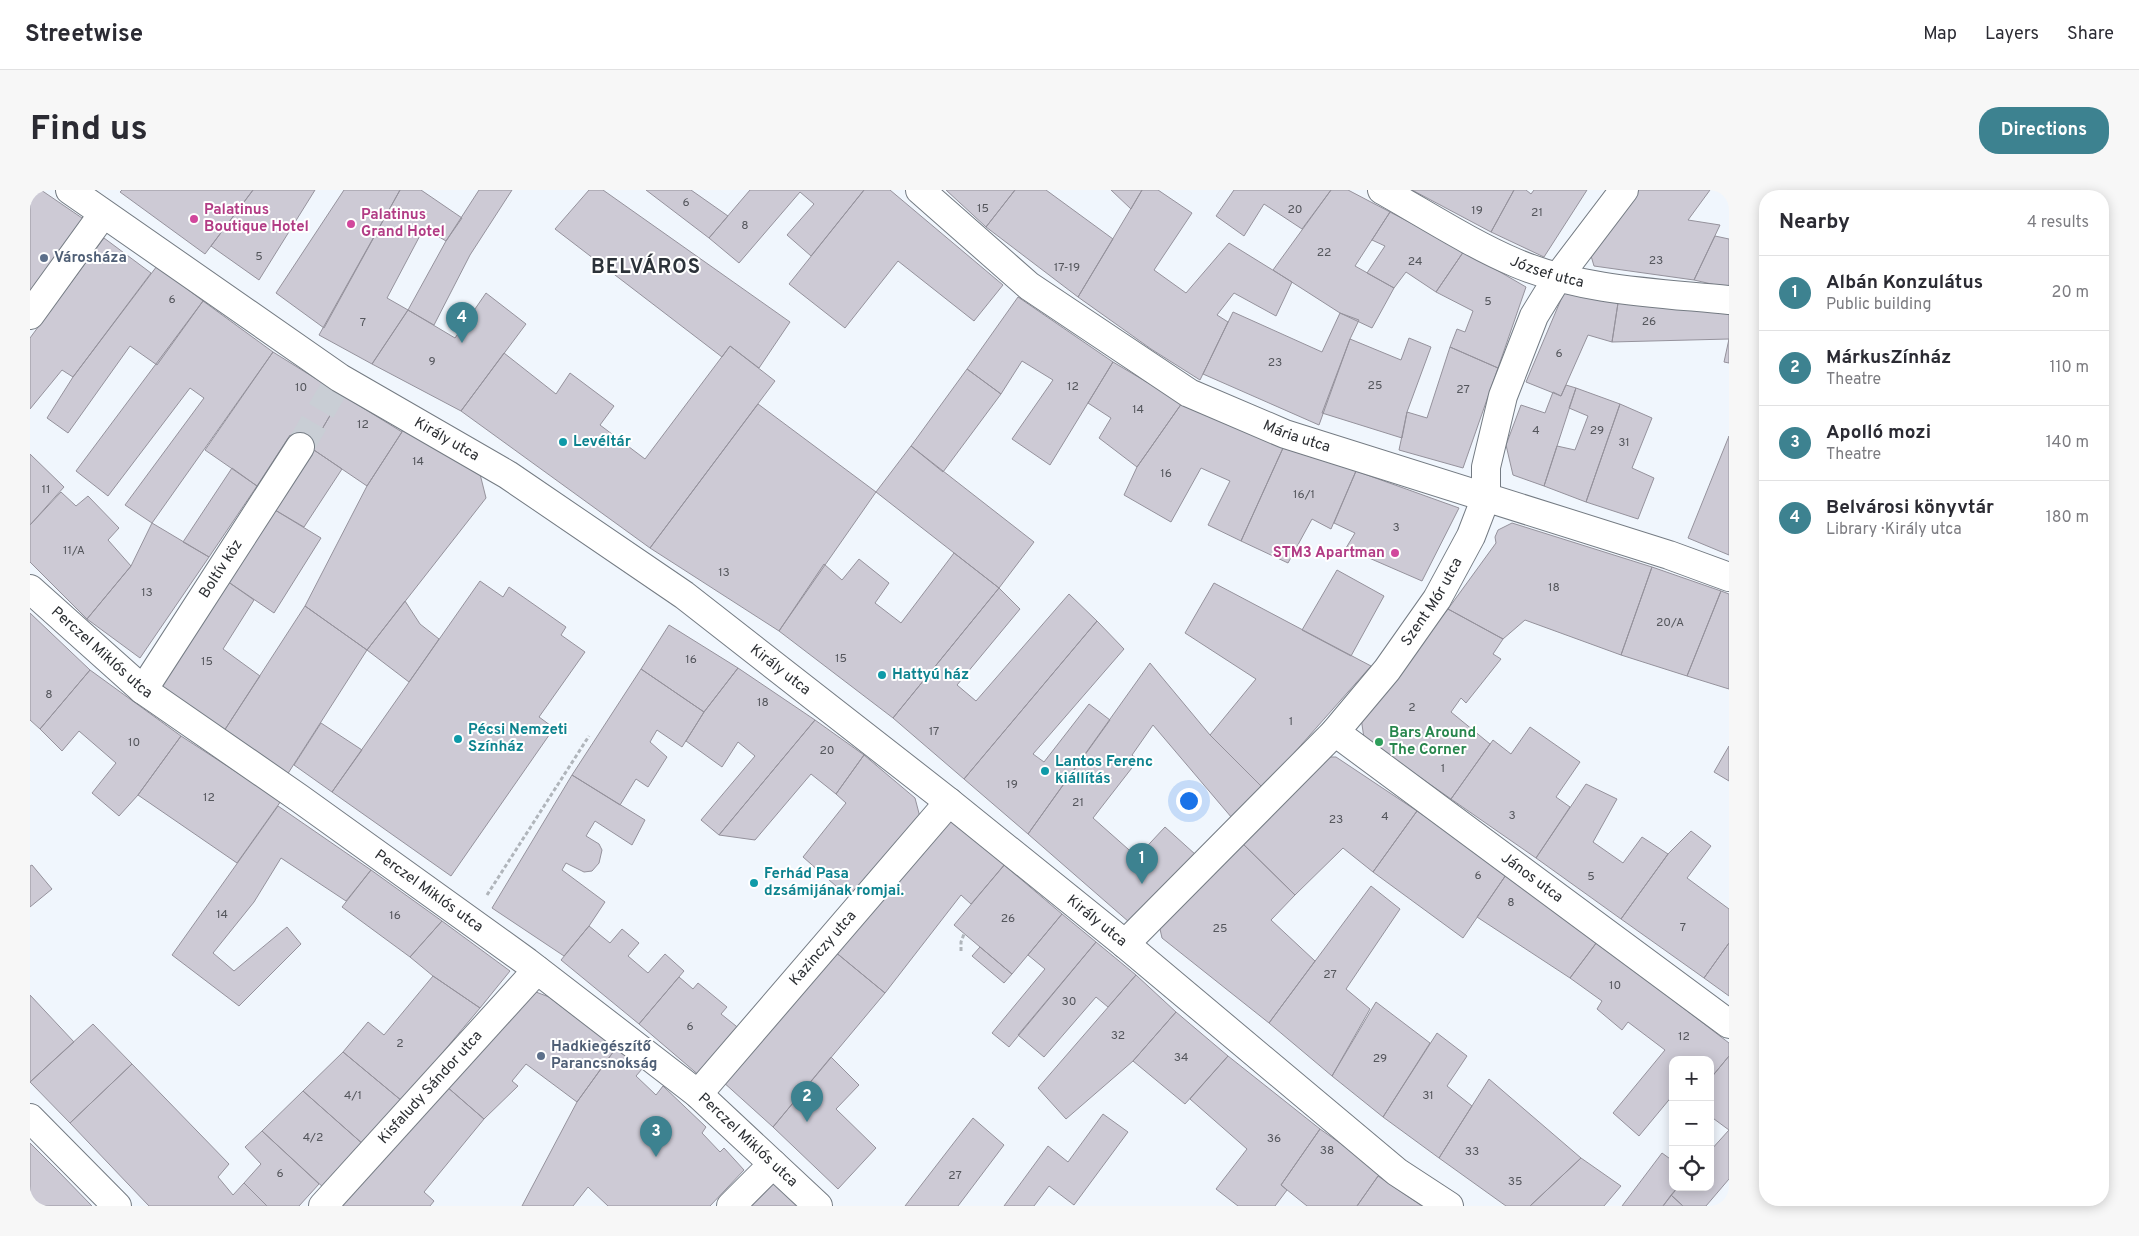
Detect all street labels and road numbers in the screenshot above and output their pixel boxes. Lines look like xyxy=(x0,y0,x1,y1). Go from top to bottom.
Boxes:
street label: József utca xyxy=(1507,252,1585,292)
street label: Király utca xyxy=(411,413,482,466)
street label: Mária utca xyxy=(1260,416,1333,457)
street label: Boltív köz xyxy=(195,536,247,602)
street label: Szent Mór utca xyxy=(1397,555,1467,650)
street label: Perczel Miklós utca xyxy=(47,603,156,703)
street label: Király utca xyxy=(746,640,814,700)
street label: Perczel Miklós utca xyxy=(371,846,487,937)
street label: János utca xyxy=(1497,849,1567,907)
street label: Király utca xyxy=(1063,891,1131,951)
street label: Kazinczy utca xyxy=(786,907,861,990)
street label: Kisfaludy Sándor utca xyxy=(374,1027,487,1148)
street label: Perczel Miklós utca xyxy=(694,1089,801,1191)

